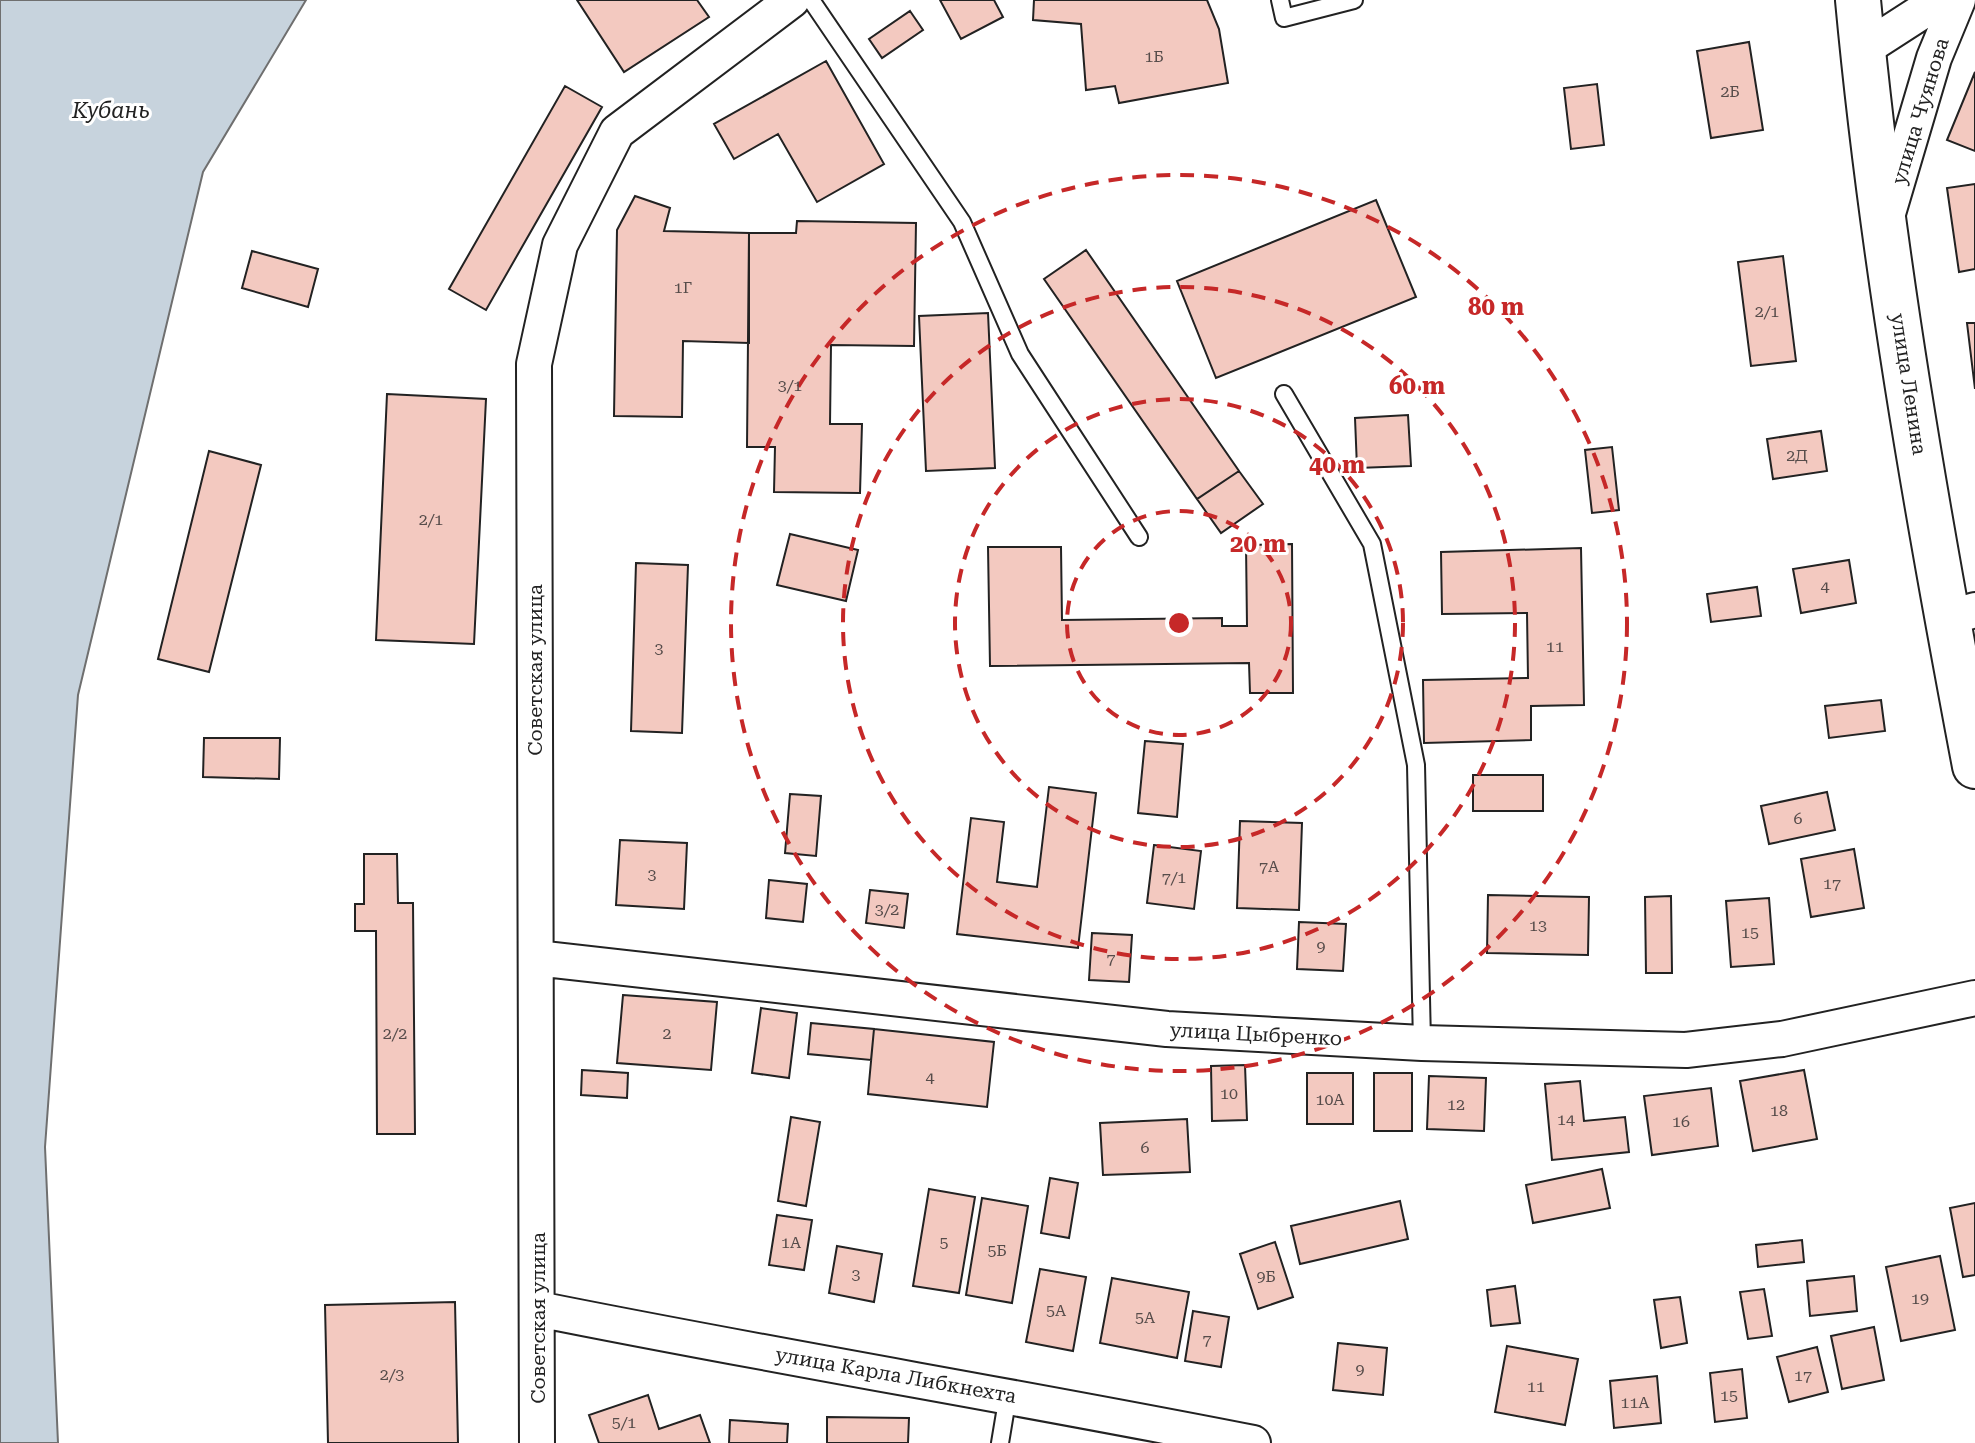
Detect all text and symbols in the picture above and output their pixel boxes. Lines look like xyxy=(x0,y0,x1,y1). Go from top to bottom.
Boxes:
street label: улица Чуянова xyxy=(1886,35,1954,187)
house number: 1Б xyxy=(1144,47,1164,66)
house number: 2Б xyxy=(1720,82,1740,101)
water label: Кубань xyxy=(71,98,150,123)
house number: 1Г xyxy=(674,278,692,297)
text: 80 m xyxy=(1468,293,1524,321)
house number: 2/1 xyxy=(1755,302,1779,321)
street label: улица Ленина xyxy=(1886,312,1932,457)
text: 60 m xyxy=(1389,372,1445,400)
house number: 3/1 xyxy=(778,376,802,395)
house number: 2Д xyxy=(1786,446,1808,465)
text: 40 m xyxy=(1309,451,1365,479)
house number: 2/1 xyxy=(419,510,443,529)
text: 20 m xyxy=(1230,530,1286,558)
house number: 4 xyxy=(1821,577,1830,596)
street label: Советская улица xyxy=(523,584,547,756)
centre of rings xyxy=(1165,609,1193,637)
house number: 11 xyxy=(1546,637,1564,656)
house number: 3 xyxy=(655,639,664,658)
house number: 6 xyxy=(1794,809,1803,828)
house number: 7А xyxy=(1259,857,1280,876)
house number: 3 xyxy=(648,865,657,884)
house number: 7/1 xyxy=(1162,868,1186,887)
house number: 17 xyxy=(1823,874,1841,893)
house number: 3/2 xyxy=(875,900,899,919)
house number: 13 xyxy=(1529,916,1547,935)
house number: 15 xyxy=(1741,923,1759,942)
house number: 9 xyxy=(1317,937,1326,956)
house number: 7 xyxy=(1107,949,1116,968)
street label: улица Цыбренко xyxy=(1169,1018,1343,1050)
house number: 2/2 xyxy=(383,1024,407,1043)
house number: 2 xyxy=(663,1024,672,1043)
house number: 4 xyxy=(926,1068,935,1087)
house number: 10 xyxy=(1220,1084,1238,1103)
house number: 10А xyxy=(1315,1090,1345,1109)
house number: 12 xyxy=(1447,1095,1465,1114)
house number: 18 xyxy=(1770,1101,1788,1120)
house number: 14 xyxy=(1557,1110,1575,1129)
house number: 16 xyxy=(1672,1112,1690,1131)
house number: 6 xyxy=(1141,1138,1150,1157)
street label: Советская улица xyxy=(526,1232,550,1404)
house number: 1А xyxy=(781,1233,802,1252)
house number: 5 xyxy=(940,1233,949,1252)
house number: 5Б xyxy=(987,1241,1007,1260)
house number: 3 xyxy=(852,1265,861,1284)
house number: 9Б xyxy=(1256,1267,1276,1286)
house number: 19 xyxy=(1911,1289,1929,1308)
house number: 5А xyxy=(1046,1301,1067,1320)
house number: 5А xyxy=(1135,1308,1156,1327)
house number: 7 xyxy=(1203,1330,1212,1349)
street label: улица Карла Либкнехта xyxy=(774,1342,1018,1408)
house number: 9 xyxy=(1356,1360,1365,1379)
house number: 2/3 xyxy=(380,1365,404,1384)
house number: 17 xyxy=(1794,1366,1812,1385)
house number: 11 xyxy=(1527,1377,1545,1396)
house number: 15 xyxy=(1720,1386,1738,1405)
house number: 11А xyxy=(1620,1393,1650,1412)
house number: 5/1 xyxy=(612,1413,636,1432)

